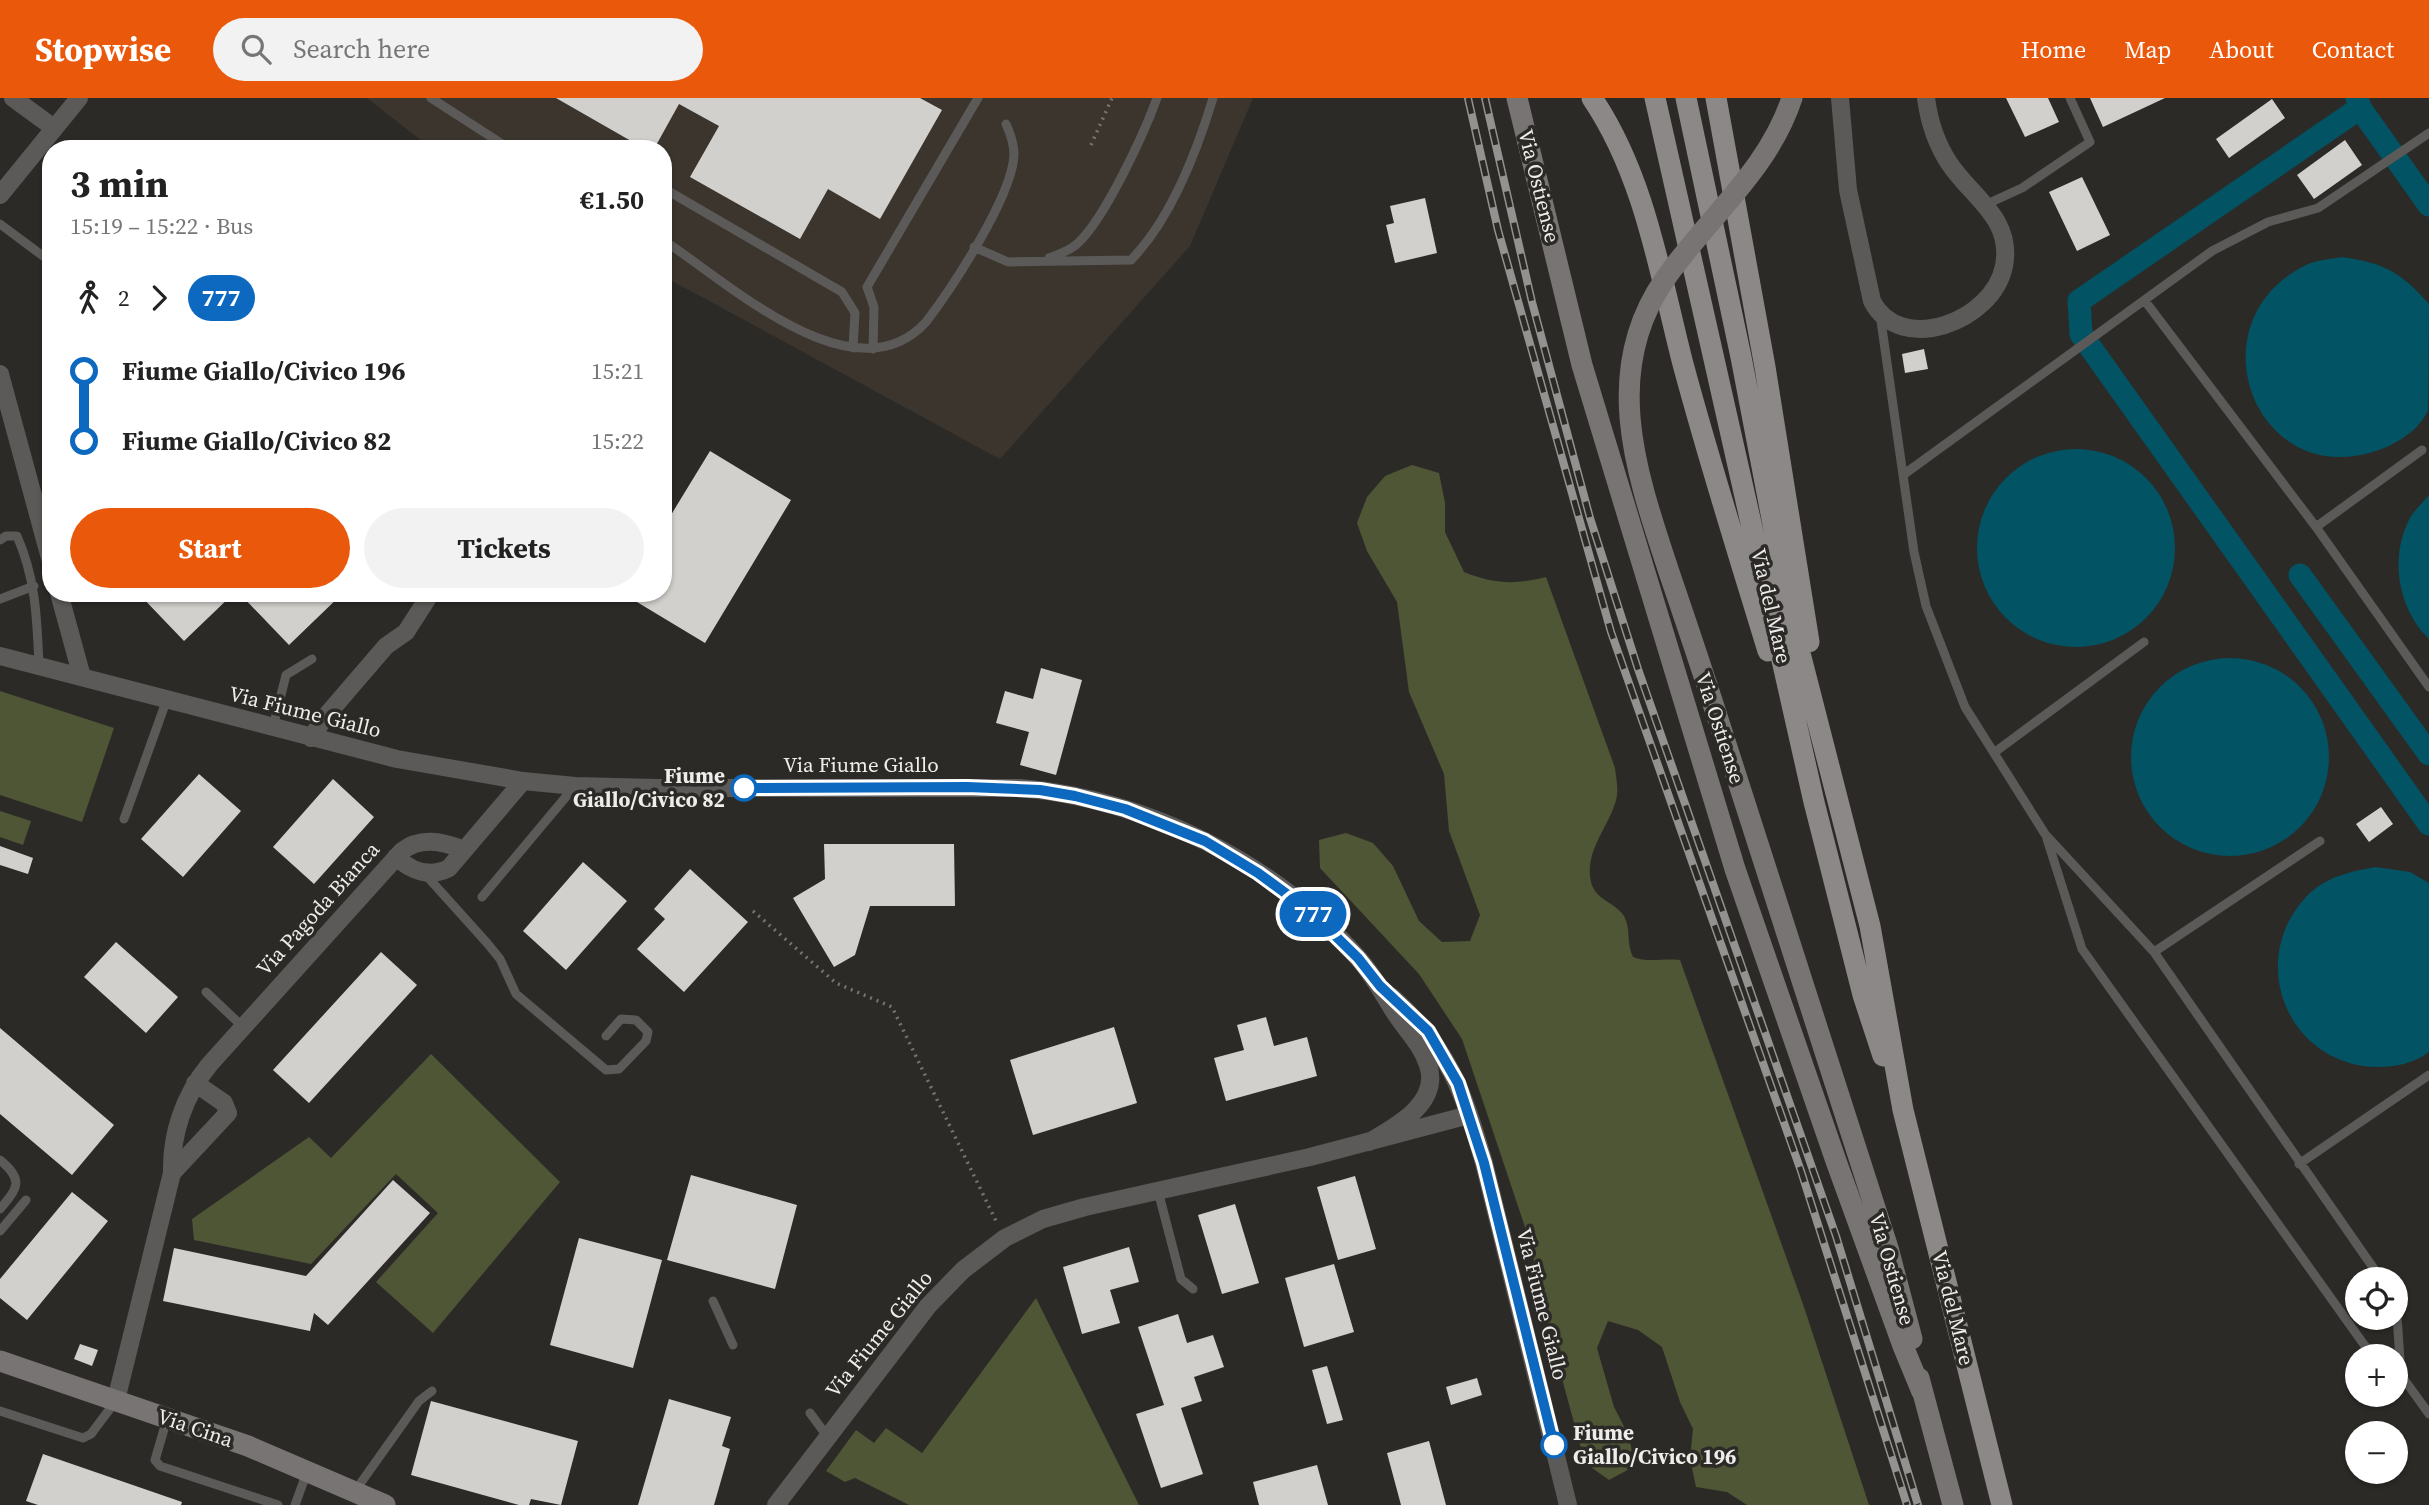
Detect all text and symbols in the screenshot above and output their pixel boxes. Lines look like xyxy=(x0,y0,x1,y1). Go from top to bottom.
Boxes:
search box xyxy=(213,18,703,81)
text: Stopwise xyxy=(35,27,171,72)
icon: search xyxy=(237,30,275,68)
text: Search here xyxy=(293,31,430,67)
text: Home xyxy=(2021,33,2086,66)
text: Map xyxy=(2124,33,2171,66)
text: About xyxy=(2209,33,2274,66)
text: Contact xyxy=(2312,33,2394,66)
street label: Via Ostiense xyxy=(1511,126,1568,246)
text: 3 min xyxy=(70,158,169,210)
text: €1.50 xyxy=(580,182,644,218)
text: 15:19 – 15:22 · Bus xyxy=(70,210,253,242)
icon: walk xyxy=(70,279,108,317)
icon: forward xyxy=(140,279,178,317)
text: 777 xyxy=(202,281,241,314)
text: 2 xyxy=(118,282,130,314)
text: Fiume Giallo/Civico 196 xyxy=(122,353,406,389)
text: 15:21 xyxy=(591,355,644,387)
text: Fiume Giallo/Civico 82 xyxy=(122,423,391,459)
text: 15:22 xyxy=(591,425,644,457)
button: Start xyxy=(70,508,350,588)
button: Tickets xyxy=(364,508,644,588)
street label: Via del Mare xyxy=(1744,545,1799,666)
street label: Via Ostiense xyxy=(1689,668,1752,787)
street label: Via Fiume Giallo xyxy=(226,679,384,744)
street label: Via Fiume Giallo xyxy=(783,750,939,779)
place label: Fiume Giallo/Civico 82 xyxy=(573,761,725,814)
marker: Fiume Giallo/Civico 82 xyxy=(731,775,757,801)
street label: Via Pagoda Bianca xyxy=(250,835,386,982)
line badge: 777 xyxy=(1273,891,1353,937)
text: 777 xyxy=(1293,897,1333,930)
street label: Via Ostiense xyxy=(1863,1209,1922,1328)
street label: Via Fiume Giallo xyxy=(1510,1225,1575,1383)
street label: Via del Mare xyxy=(1925,1247,1982,1368)
street label: Via Fiume Giallo xyxy=(818,1264,939,1403)
map controls xyxy=(2345,1267,2408,1484)
button: locate xyxy=(2345,1267,2408,1330)
button: + xyxy=(2345,1344,2408,1407)
street label: Via Cina xyxy=(153,1401,237,1454)
place label: Fiume Giallo/Civico 196 xyxy=(1573,1418,1736,1471)
button: − xyxy=(2345,1421,2408,1484)
marker: Fiume Giallo/Civico 196 xyxy=(1541,1432,1567,1458)

